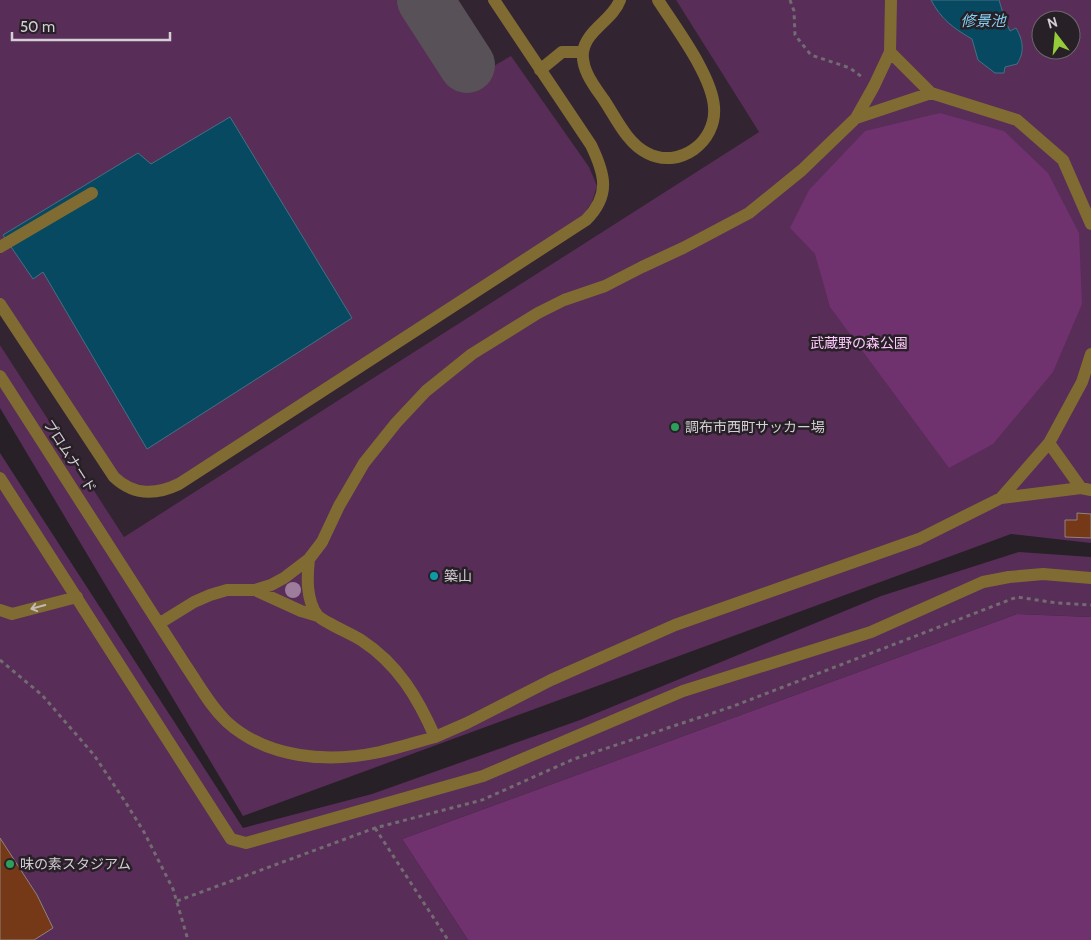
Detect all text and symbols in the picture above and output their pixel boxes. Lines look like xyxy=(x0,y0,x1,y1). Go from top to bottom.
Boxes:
scale bar xyxy=(12,10,170,42)
north arrow xyxy=(1031,10,1081,60)
water label: 修景池 xyxy=(960,12,1007,30)
text: N xyxy=(1045,12,1060,33)
text: 50 m xyxy=(20,18,55,36)
park label: 武蔵野の森公園 xyxy=(810,334,908,352)
street label: プロムナード xyxy=(40,416,100,496)
place label: 調布市西町サッカー場 xyxy=(685,418,825,436)
marker: 調布市西町サッカー場 xyxy=(669,421,681,433)
place label: 築山 xyxy=(444,567,472,585)
marker: 築山 xyxy=(428,570,440,582)
one-way arrow xyxy=(31,603,47,612)
place label: 味の素スタジアム xyxy=(20,855,131,873)
marker: 味の素スタジアム xyxy=(4,858,16,870)

